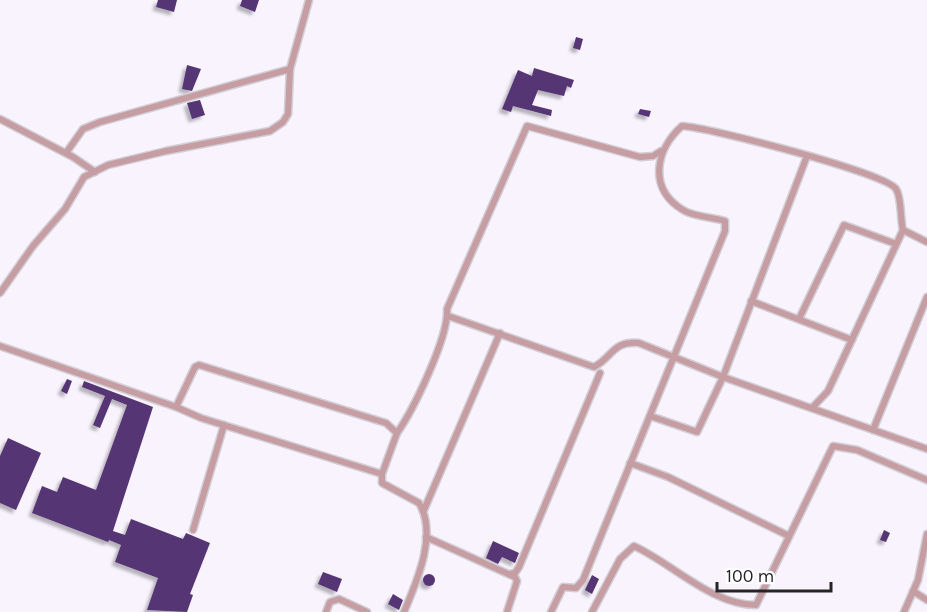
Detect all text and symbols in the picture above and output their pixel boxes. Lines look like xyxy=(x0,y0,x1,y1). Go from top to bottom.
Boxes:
scale bar xyxy=(717,555,831,593)
text: 100 m xyxy=(726,565,774,587)

